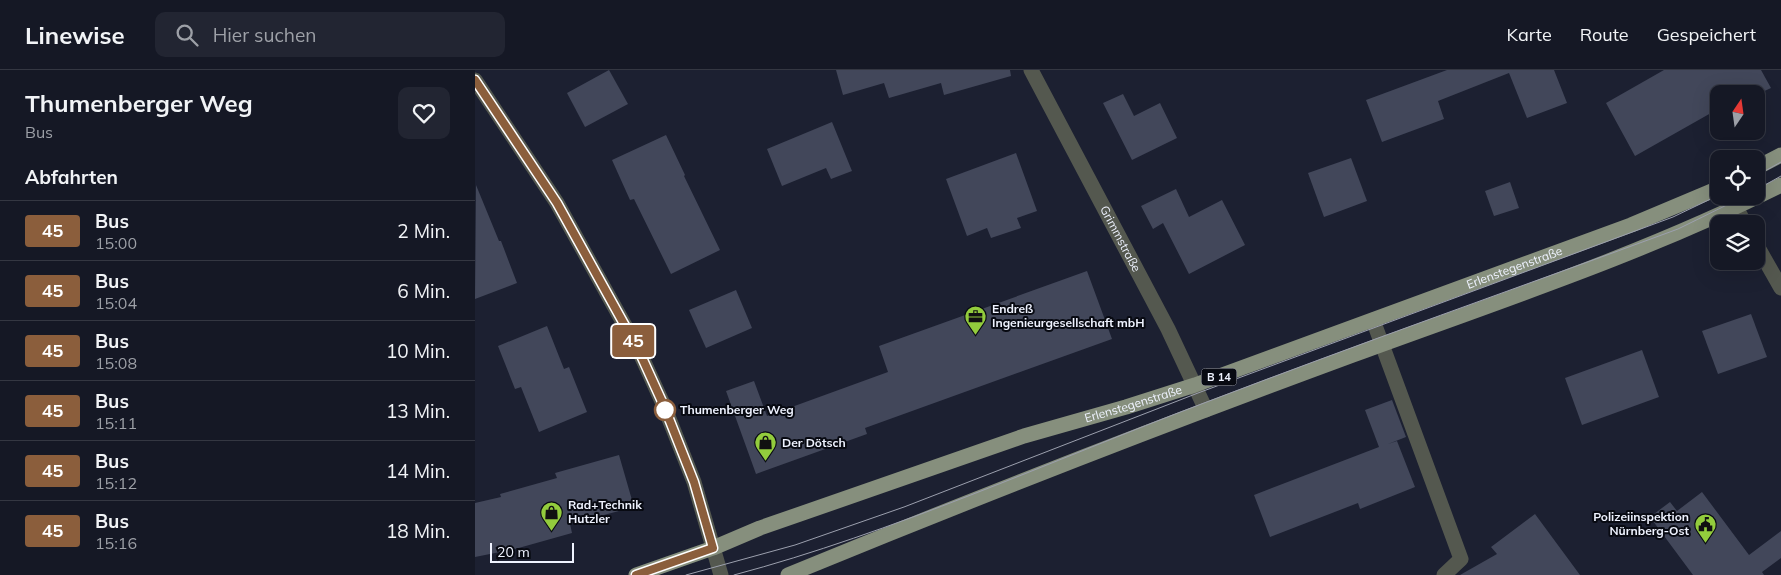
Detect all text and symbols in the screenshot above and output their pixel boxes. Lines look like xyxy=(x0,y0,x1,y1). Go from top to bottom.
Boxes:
search box xyxy=(155,12,505,57)
text: Linewise xyxy=(25,20,125,50)
icon: search xyxy=(173,21,201,49)
text: Hier suchen xyxy=(213,23,316,47)
text: Karte xyxy=(1507,23,1552,46)
text: Route xyxy=(1580,23,1629,46)
text: Gespeichert xyxy=(1657,23,1756,46)
north arrow xyxy=(1710,85,1765,140)
map controls xyxy=(1710,85,1765,270)
button: heart xyxy=(398,87,450,139)
text: Thumenberger Weg xyxy=(25,88,253,118)
text: Bus xyxy=(25,122,53,142)
button: locate xyxy=(1710,150,1765,205)
text: Abfahrten xyxy=(25,165,118,189)
street label: Grimmstraße xyxy=(1097,203,1144,274)
text: Bus xyxy=(95,209,129,233)
button: layers xyxy=(1710,215,1765,270)
text: 45 xyxy=(42,219,63,242)
text: 2 Min. xyxy=(397,219,450,243)
text: 15:00 xyxy=(95,233,137,253)
street label: Erlenstegenstraße xyxy=(1464,243,1564,292)
text: Bus xyxy=(95,269,129,293)
text: 45 xyxy=(42,279,63,302)
text: 6 Min. xyxy=(397,279,450,303)
text: 15:04 xyxy=(95,293,137,313)
place label: Endreß Ingenieurgesellschaft mbH xyxy=(992,301,1144,330)
office icon: Endreß Ingenieurgesellschaft mbH xyxy=(964,304,988,335)
line badge: 45 xyxy=(611,325,655,357)
text: Bus xyxy=(95,329,129,353)
text: 45 xyxy=(622,329,644,352)
text: 45 xyxy=(42,339,63,362)
text: 10 Min. xyxy=(386,339,450,363)
text: 15:08 xyxy=(95,353,137,373)
road number: B 14 xyxy=(1201,368,1237,386)
street label: Erlenstegenstraße xyxy=(1083,382,1184,425)
text: Bus xyxy=(95,389,129,413)
text: 45 xyxy=(42,399,63,422)
text: 13 Min. xyxy=(386,399,450,423)
marker: Thumenberger Weg xyxy=(654,399,676,421)
place label: Thumenberger Weg xyxy=(680,402,794,417)
text: 15:11 xyxy=(95,413,137,433)
shop icon: Der Dötsch xyxy=(754,431,778,462)
place label: Der Dötsch xyxy=(782,435,846,450)
text: Bus xyxy=(95,449,129,473)
text: 45 xyxy=(42,459,63,482)
text: 14 Min. xyxy=(386,459,450,483)
text: 15:12 xyxy=(95,473,137,493)
place label: Rad+Technik Hutzler xyxy=(568,497,642,526)
shop icon: Rad+Technik Hutzler xyxy=(540,500,564,531)
text: Bus xyxy=(95,509,129,533)
place label: Polizeiinspektion Nürnberg-Ost xyxy=(1593,509,1689,538)
public building icon: Polizeiinspektion Nürnberg-Ost xyxy=(1693,512,1717,543)
text: 45 xyxy=(42,519,63,542)
text: 18 Min. xyxy=(386,519,450,543)
text: 15:16 xyxy=(95,533,137,553)
scale bar xyxy=(490,540,574,563)
text: 20 m xyxy=(497,543,530,561)

